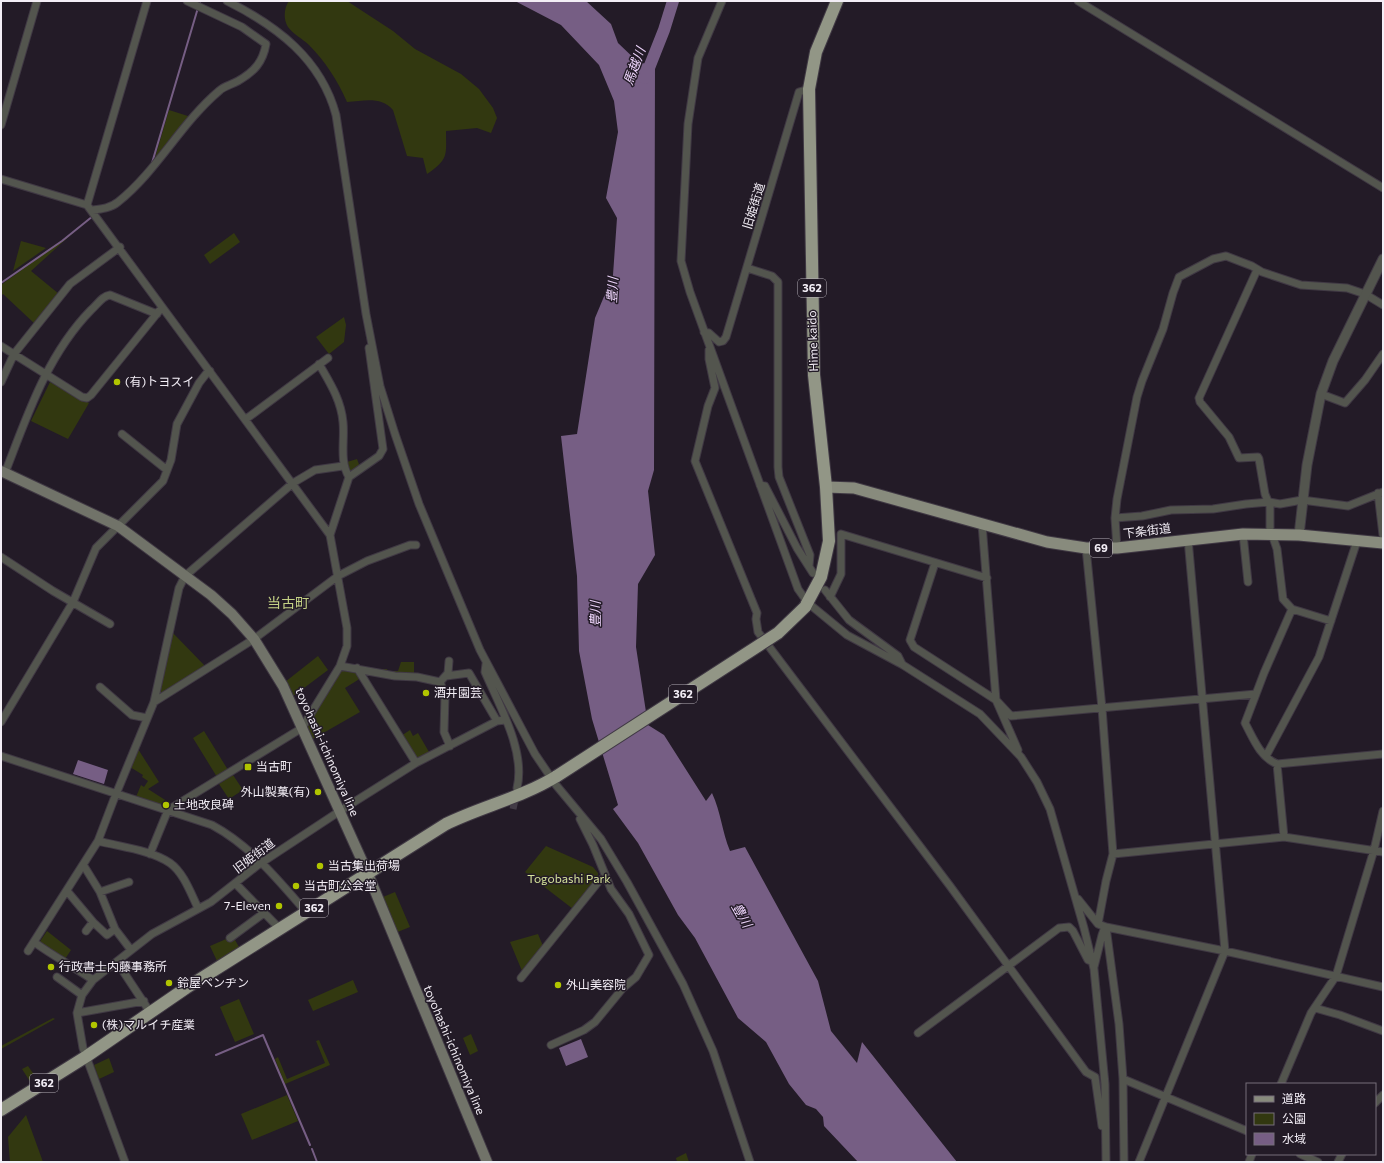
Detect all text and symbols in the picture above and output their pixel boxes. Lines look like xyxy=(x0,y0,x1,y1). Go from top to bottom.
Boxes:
water label: 馬越川 xyxy=(620,43,649,87)
street label: 旧姫街道 xyxy=(739,181,767,231)
water label: 豊川 xyxy=(603,275,621,303)
road number: 362 xyxy=(798,279,826,297)
street label: Hime kaido xyxy=(804,310,820,372)
place label: (有)トヨスイ xyxy=(125,374,194,388)
marker: (有)トヨスイ xyxy=(112,377,122,387)
street label: 下条街道 xyxy=(1122,520,1172,540)
road number: 69 xyxy=(1090,539,1112,557)
district label: 当古町 xyxy=(267,594,309,611)
water label: 豊川 xyxy=(587,599,603,627)
street label: toyohashi-ichinomiya line xyxy=(293,685,363,818)
place label: 酒井園芸 xyxy=(434,685,482,699)
road number: 362 xyxy=(669,685,697,703)
marker: 酒井園芸 xyxy=(421,688,431,698)
place label: 当古町 xyxy=(256,759,292,773)
marker: 当古町 xyxy=(243,762,253,772)
place label: 外山製菓(有) xyxy=(241,784,310,798)
marker: 外山製菓(有) xyxy=(313,787,323,797)
place label: 土地改良碑 xyxy=(174,797,234,811)
marker: 土地改良碑 xyxy=(161,800,171,810)
street label: 旧姫街道 xyxy=(230,835,277,875)
place label: 当古集出荷場 xyxy=(328,858,400,872)
marker: 当古集出荷場 xyxy=(315,861,325,871)
park label: Togobashi Park xyxy=(527,871,611,885)
place label: 当古町公会堂 xyxy=(304,878,376,892)
marker: 当古町公会堂 xyxy=(291,881,301,891)
place label: 7-Eleven xyxy=(224,898,271,912)
road number: 362 xyxy=(300,899,328,917)
water label: 豊川 xyxy=(729,900,756,932)
marker: 7-Eleven xyxy=(274,901,284,911)
place label: 行政書士内藤事務所 xyxy=(59,959,167,973)
marker: 行政書士内藤事務所 xyxy=(46,962,56,972)
place label: 鈴屋ベンヂン xyxy=(177,975,249,989)
place label: 外山美容院 xyxy=(566,977,626,991)
marker: 鈴屋ベンヂン xyxy=(164,978,174,988)
marker: 外山美容院 xyxy=(553,980,563,990)
street label: toyohashi-ichinomiya line xyxy=(421,983,489,1116)
place label: (株)マルイチ産業 xyxy=(102,1017,195,1031)
marker: (株)マルイチ産業 xyxy=(89,1020,99,1030)
road number: 362 xyxy=(30,1074,58,1092)
legend xyxy=(1246,1083,1376,1155)
text: 道路 xyxy=(1282,1091,1306,1105)
text: 公園 xyxy=(1282,1111,1306,1125)
text: 水域 xyxy=(1282,1131,1306,1145)

